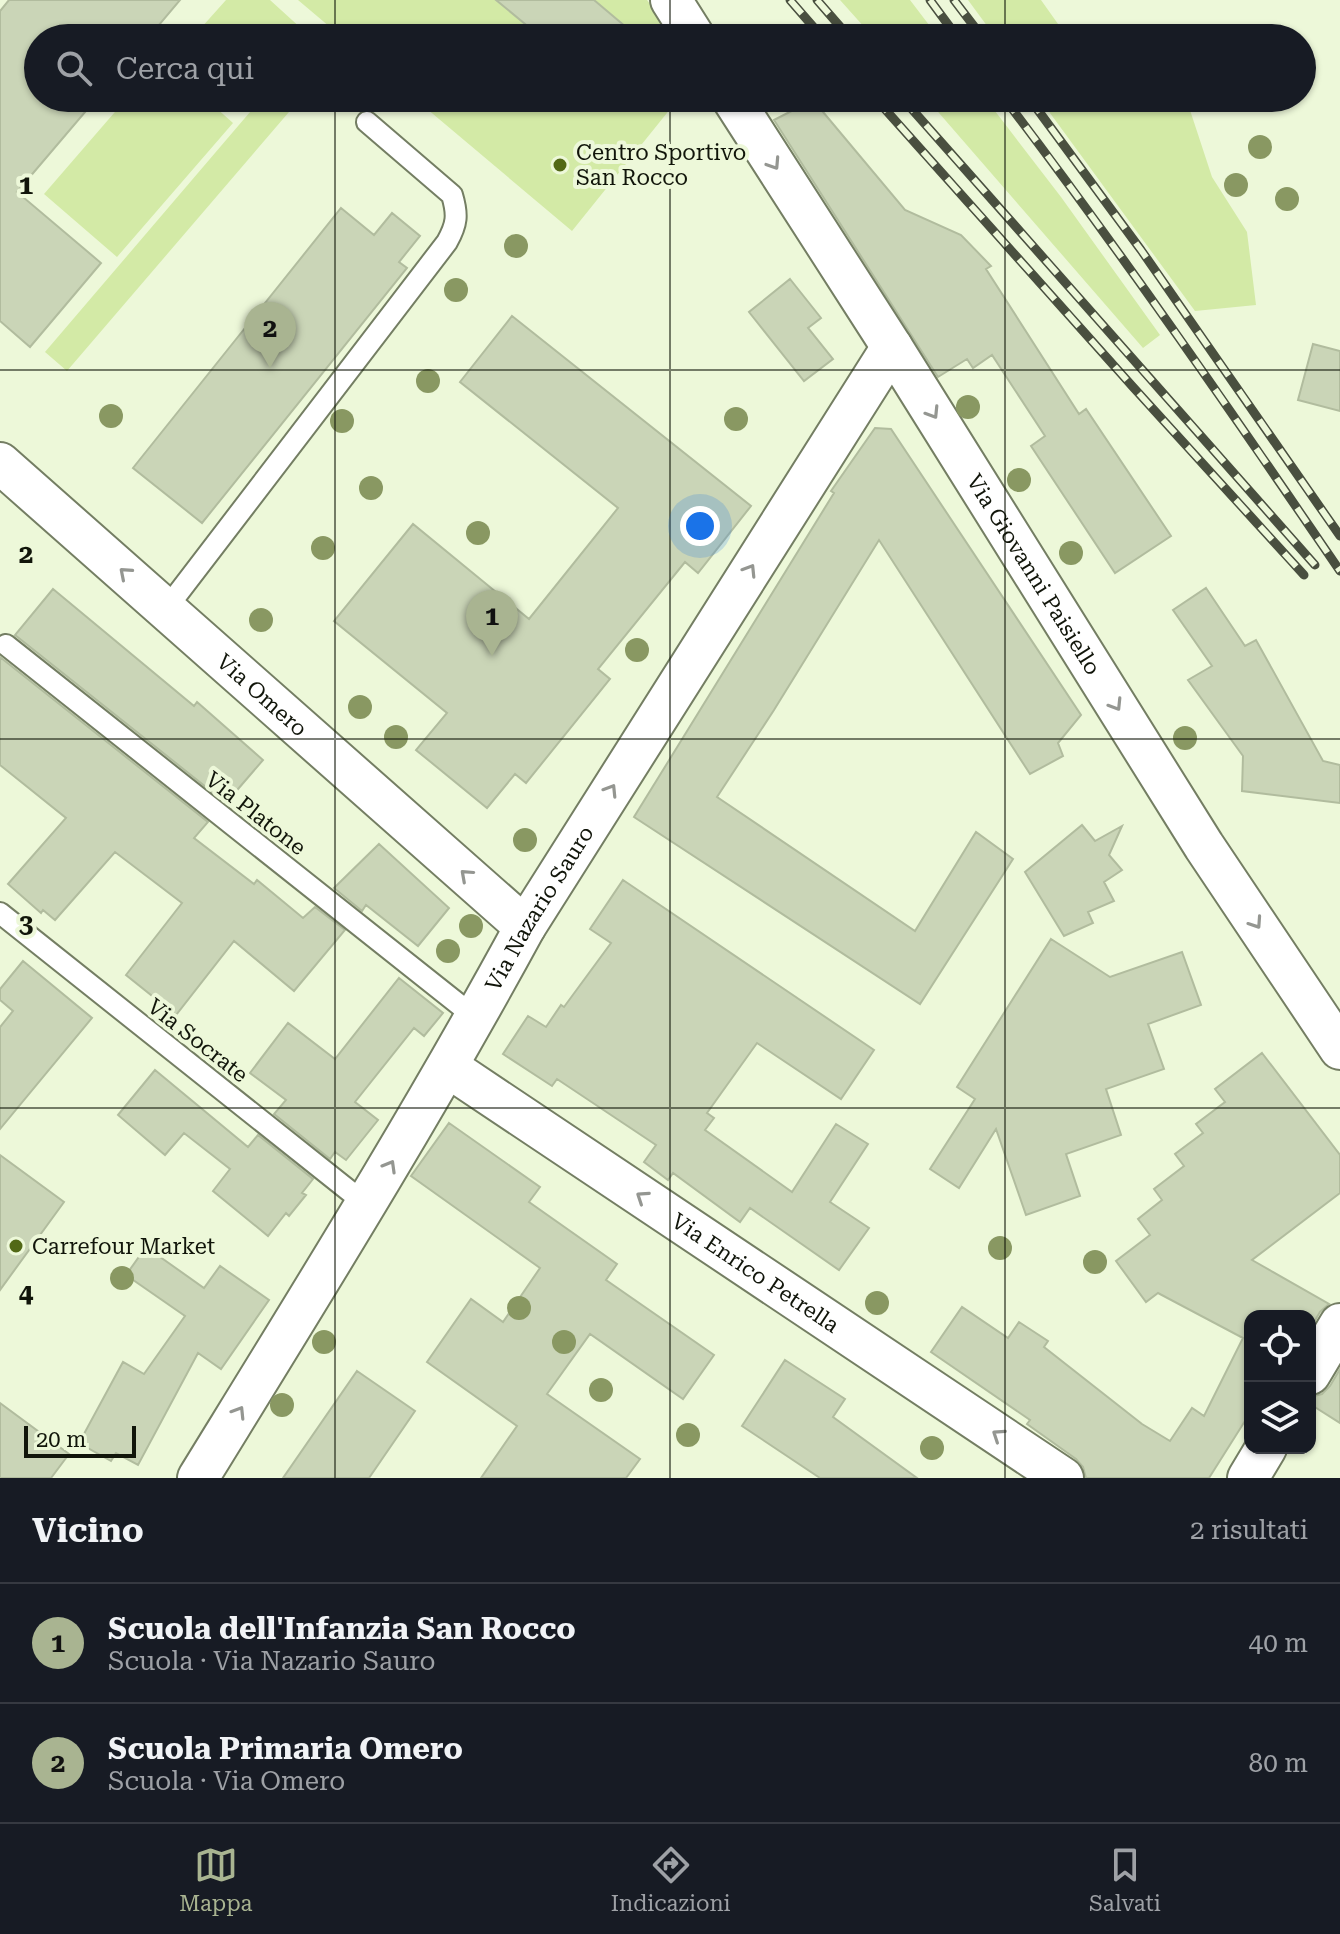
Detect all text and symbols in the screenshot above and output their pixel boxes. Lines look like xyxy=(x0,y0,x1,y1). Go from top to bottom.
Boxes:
search box xyxy=(24,24,1316,112)
icon: search xyxy=(52,46,96,90)
text: Cerca qui xyxy=(116,51,254,86)
place label: Centro Sportivo San Rocco xyxy=(576,140,746,190)
one-way arrow xyxy=(765,155,780,169)
marker: Centro Sportivo San Rocco xyxy=(551,156,569,174)
text: 1 xyxy=(19,170,33,200)
pin: 2 xyxy=(244,302,296,368)
one-way arrow xyxy=(924,404,939,419)
street label: Via Giovanni Paisiello xyxy=(962,470,1106,679)
your location xyxy=(680,506,720,546)
text: 2 xyxy=(19,539,33,569)
one-way arrow xyxy=(741,564,756,579)
one-way arrow xyxy=(119,568,134,583)
pin: 1 xyxy=(466,590,518,656)
street label: Via Omero xyxy=(212,649,312,742)
one-way arrow xyxy=(1106,696,1121,710)
street label: Via Platone xyxy=(201,767,311,860)
one-way arrow xyxy=(602,784,617,799)
street label: Via Nazario Sauro xyxy=(480,821,599,996)
one-way arrow xyxy=(461,871,476,885)
text: 3 xyxy=(19,909,33,939)
one-way arrow xyxy=(1246,915,1261,929)
street label: Via Socrate xyxy=(143,994,253,1087)
one-way arrow xyxy=(380,1160,395,1175)
one-way arrow xyxy=(637,1191,651,1206)
street label: Via Enrico Petrella xyxy=(667,1208,844,1338)
place label: Carrefour Market xyxy=(32,1234,215,1259)
marker: Carrefour Market xyxy=(7,1237,25,1255)
text: 4 xyxy=(19,1278,34,1308)
map controls xyxy=(1244,1310,1316,1454)
button: locate xyxy=(1244,1310,1316,1382)
button: layers xyxy=(1244,1382,1316,1454)
one-way arrow xyxy=(229,1406,244,1421)
scale bar xyxy=(24,1422,136,1458)
text: 20 m xyxy=(36,1427,86,1452)
one-way arrow xyxy=(992,1429,1007,1444)
text: Vicino xyxy=(32,1510,144,1550)
text: 2 risultati xyxy=(1190,1515,1308,1545)
text: Scuola dell'Infanzia San Rocco xyxy=(108,1611,576,1646)
text: 1 xyxy=(51,1628,65,1658)
text: 40 m xyxy=(1249,1628,1308,1658)
text: Scuola · Via Nazario Sauro xyxy=(108,1646,436,1676)
text: Scuola Primaria Omero xyxy=(108,1731,463,1766)
text: 2 xyxy=(51,1748,65,1778)
text: 80 m xyxy=(1249,1748,1308,1778)
text: Scuola · Via Omero xyxy=(108,1766,345,1796)
tab: Mappa xyxy=(179,1843,252,1916)
tab: Indicazioni xyxy=(611,1843,731,1916)
tab: Salvati xyxy=(1089,1843,1161,1916)

